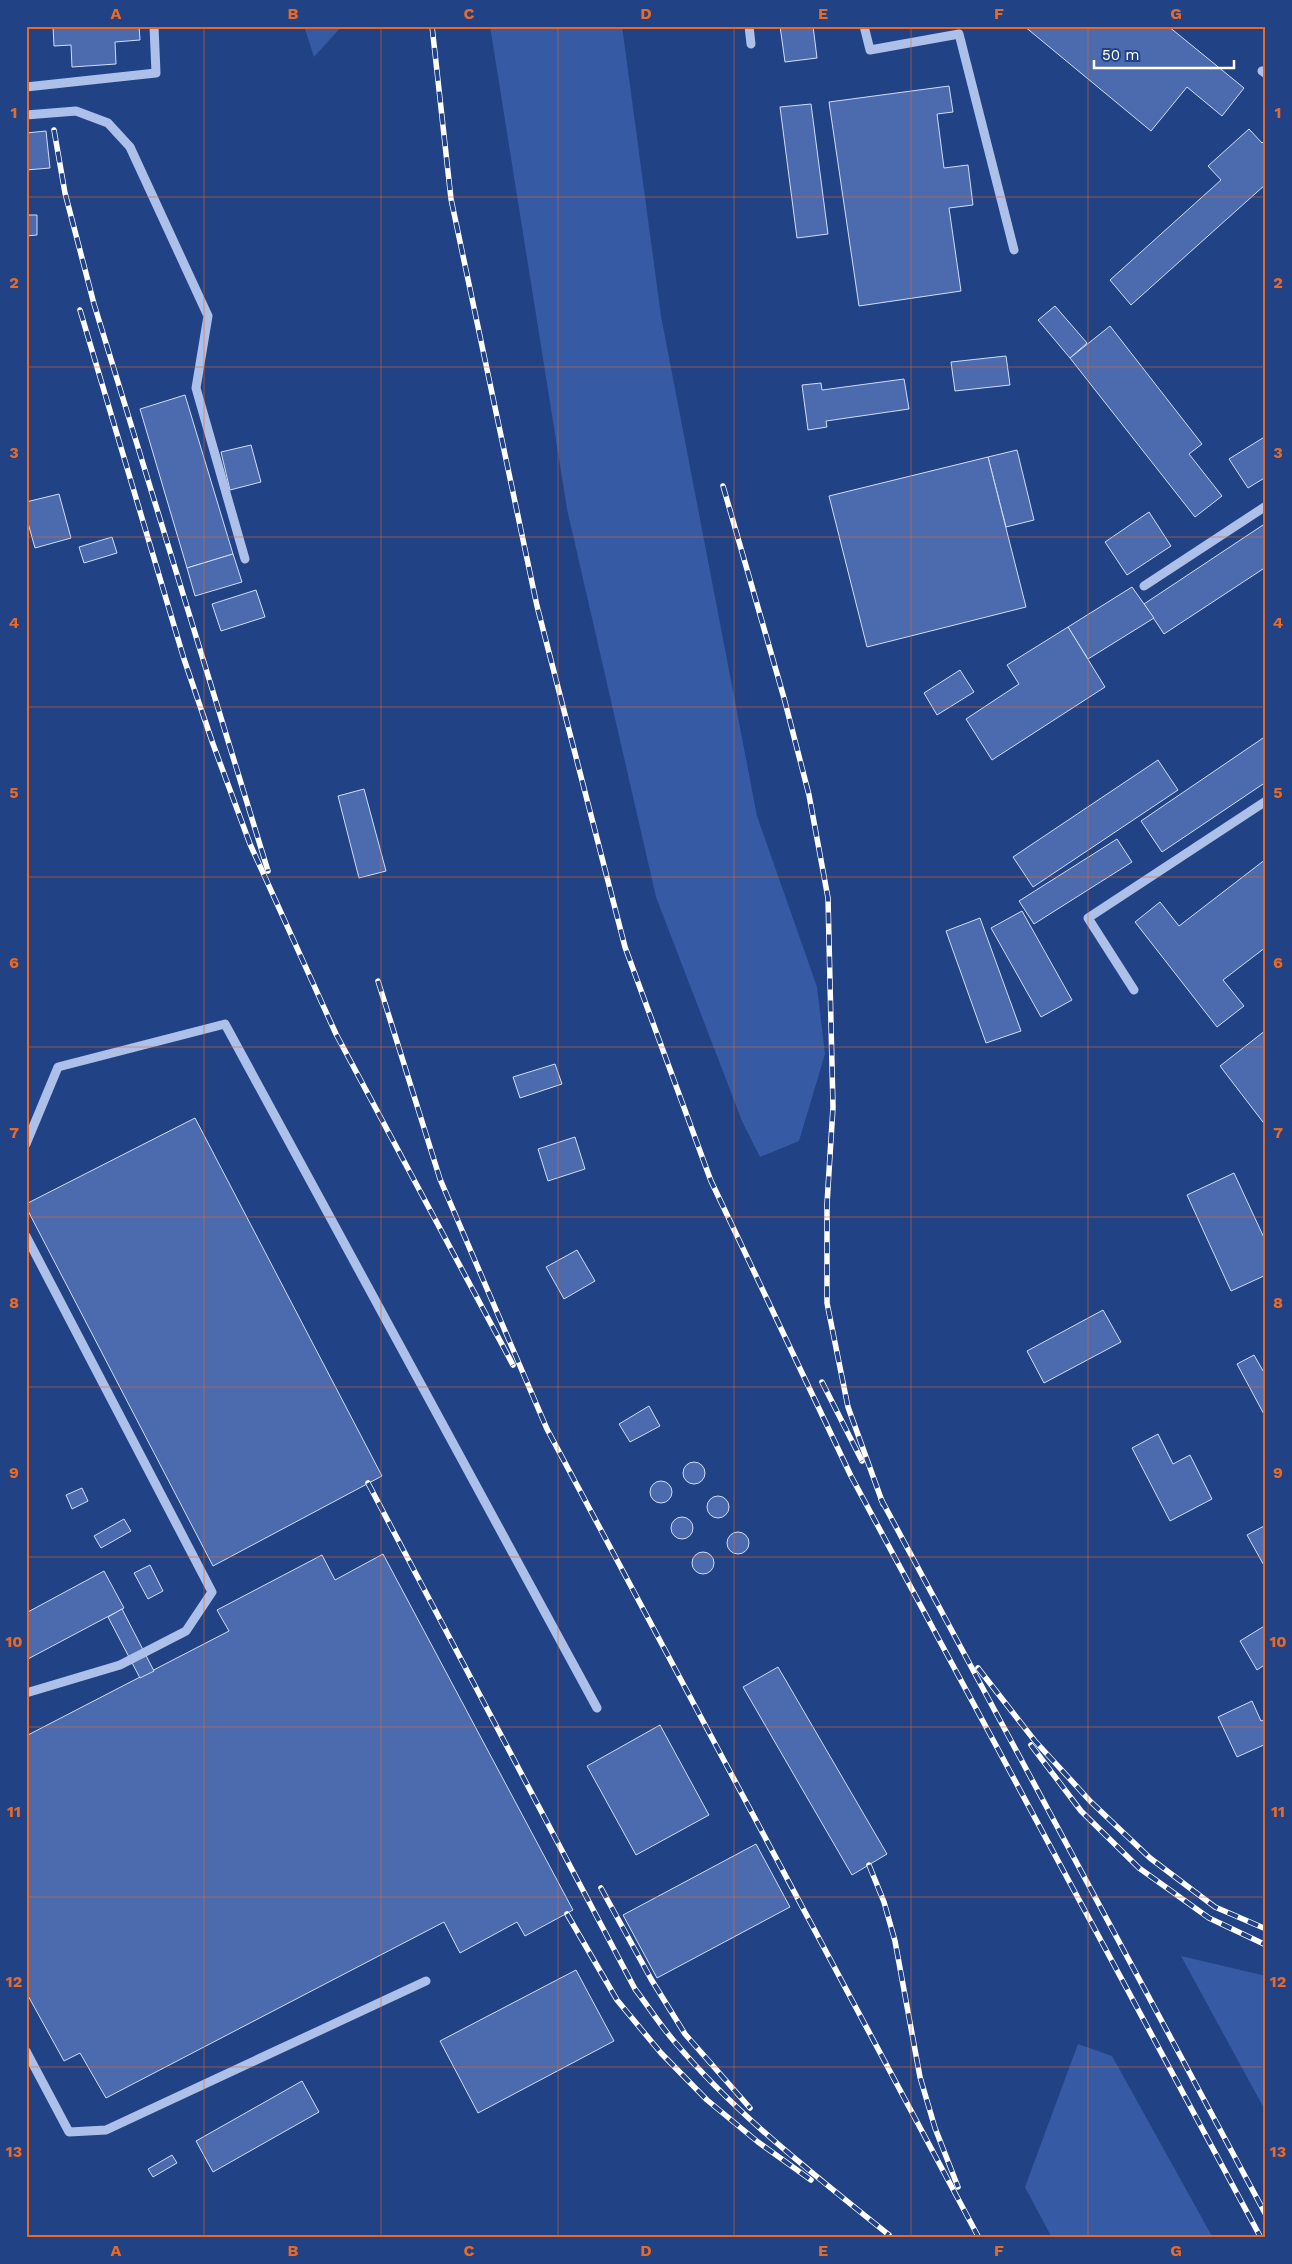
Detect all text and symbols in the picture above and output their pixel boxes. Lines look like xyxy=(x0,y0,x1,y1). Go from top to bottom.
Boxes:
text: A xyxy=(111,4,122,23)
text: B xyxy=(288,4,299,23)
text: C xyxy=(464,4,475,23)
text: D xyxy=(640,4,652,23)
text: E xyxy=(818,4,828,23)
text: F xyxy=(994,4,1004,23)
text: G xyxy=(1170,4,1182,23)
scale bar xyxy=(1094,38,1234,70)
text: 50 m xyxy=(1102,46,1139,64)
text: 1 xyxy=(11,103,17,122)
text: 1 xyxy=(1275,103,1281,122)
text: 2 xyxy=(9,273,19,292)
text: 2 xyxy=(1273,273,1283,292)
text: 3 xyxy=(9,443,19,462)
text: 3 xyxy=(1273,443,1283,462)
text: 4 xyxy=(9,613,19,632)
text: 4 xyxy=(1273,613,1283,632)
text: 5 xyxy=(9,783,19,802)
text: 5 xyxy=(1273,783,1283,802)
text: 6 xyxy=(9,953,19,972)
text: 6 xyxy=(1273,953,1283,972)
text: 7 xyxy=(9,1123,19,1142)
text: 7 xyxy=(1273,1123,1283,1142)
text: 8 xyxy=(9,1293,19,1312)
text: 8 xyxy=(1273,1293,1283,1312)
text: 9 xyxy=(9,1463,19,1482)
text: 9 xyxy=(1273,1463,1283,1482)
text: 10 xyxy=(5,1632,23,1651)
text: 10 xyxy=(1269,1632,1287,1651)
text: 11 xyxy=(7,1802,21,1821)
text: 11 xyxy=(1271,1802,1285,1821)
text: 12 xyxy=(6,1972,22,1991)
text: 12 xyxy=(1270,1972,1286,1991)
text: 13 xyxy=(6,2142,22,2161)
text: 13 xyxy=(1270,2142,1286,2161)
text: A xyxy=(111,2241,122,2260)
text: B xyxy=(288,2241,299,2260)
text: C xyxy=(464,2241,475,2260)
text: D xyxy=(640,2241,652,2260)
text: E xyxy=(818,2241,828,2260)
text: F xyxy=(994,2241,1004,2260)
text: G xyxy=(1170,2241,1182,2260)

